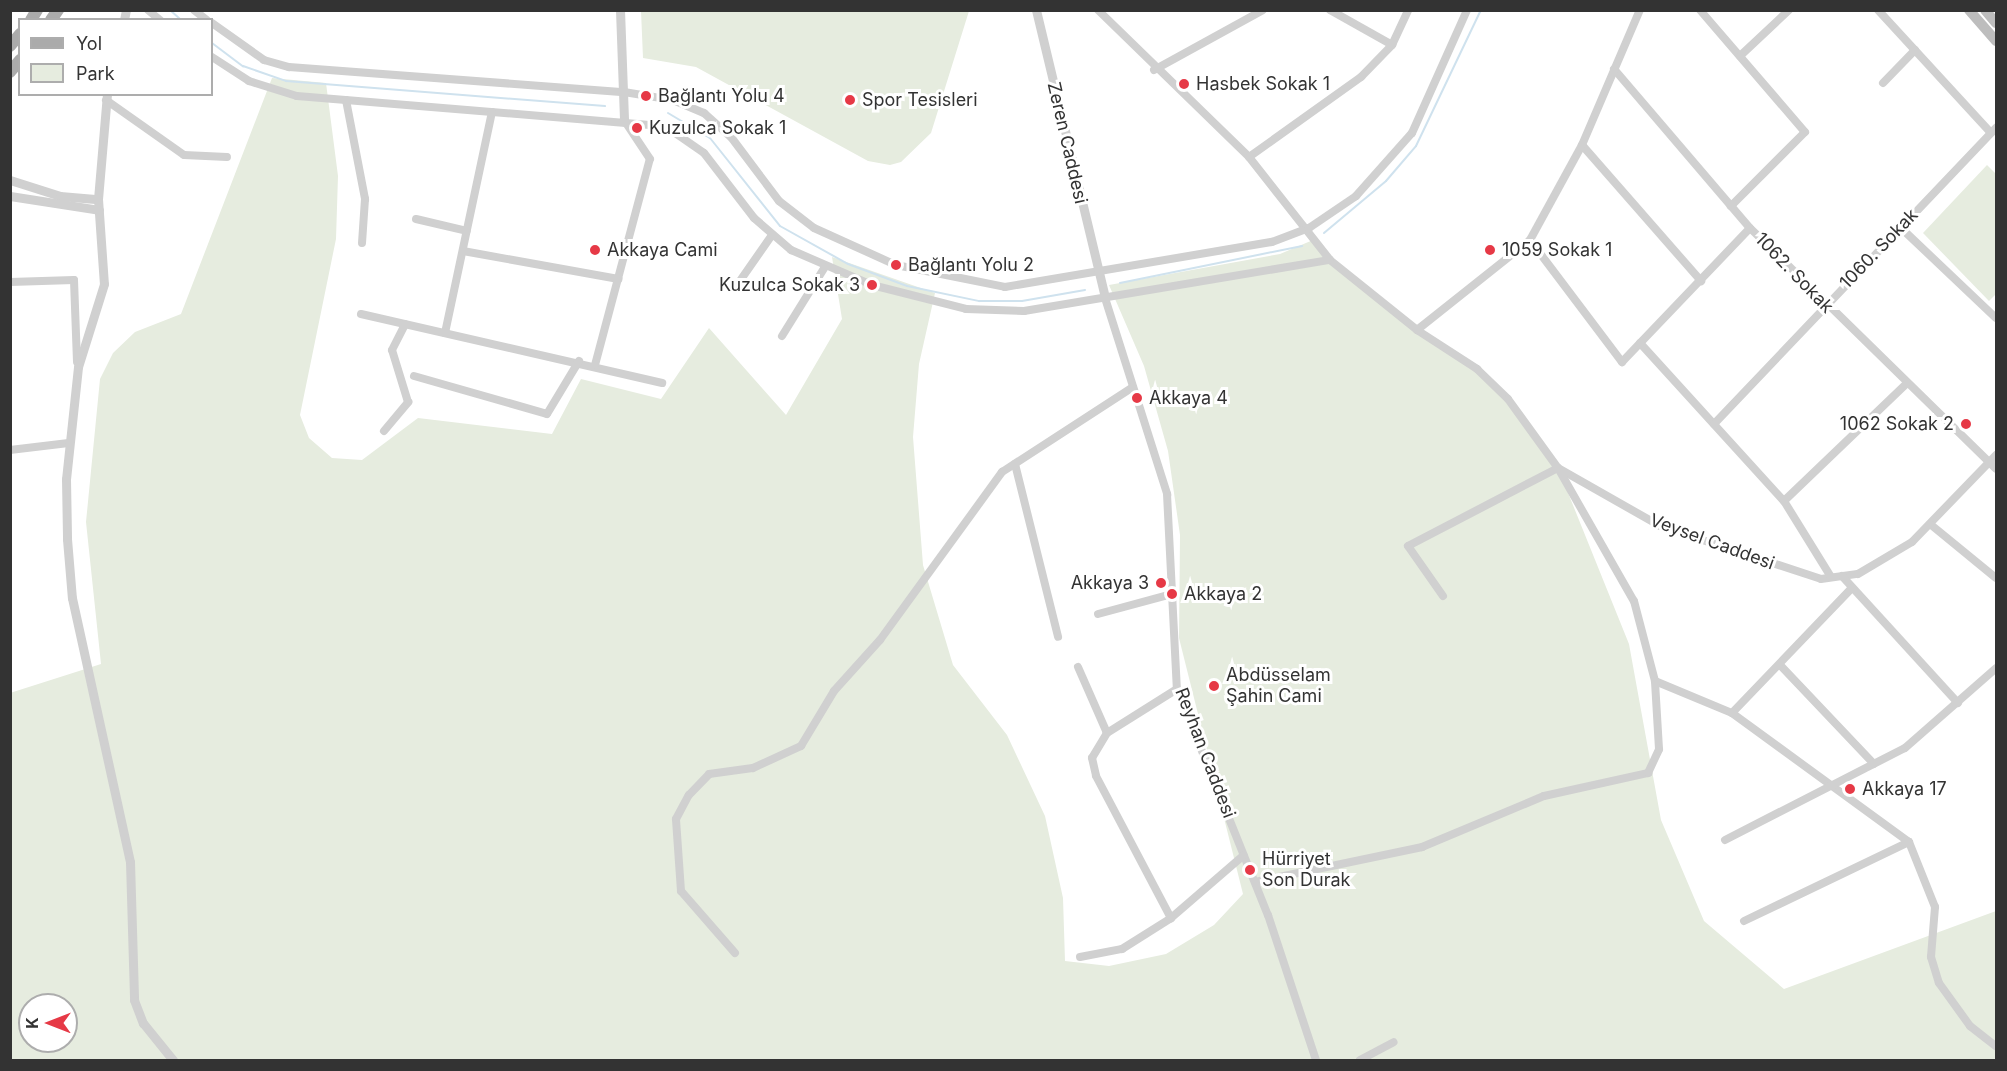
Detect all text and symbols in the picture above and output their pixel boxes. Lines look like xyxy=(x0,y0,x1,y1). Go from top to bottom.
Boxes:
legend xyxy=(18,18,213,96)
text: Yol xyxy=(76,33,102,54)
text: Park xyxy=(76,63,115,84)
place label: Hasbek Sokak 1 xyxy=(1196,73,1330,95)
marker: Hasbek Sokak 1 xyxy=(1177,77,1191,91)
street label: Zeren Caddesi xyxy=(1043,80,1091,206)
place label: Bağlantı Yolu 4 xyxy=(658,85,785,107)
marker: Bağlantı Yolu 4 xyxy=(639,89,653,103)
place label: Spor Tesisleri xyxy=(862,89,978,111)
marker: Spor Tesisleri xyxy=(843,93,857,107)
place label: Kuzulca Sokak 1 xyxy=(649,117,786,139)
marker: Kuzulca Sokak 1 xyxy=(630,121,644,135)
street label: 1060. Sokak xyxy=(1835,204,1923,294)
street label: 1062. Sokak xyxy=(1750,228,1838,318)
place label: Akkaya Cami xyxy=(607,239,718,261)
place label: 1059 Sokak 1 xyxy=(1502,239,1612,261)
marker: Akkaya Cami xyxy=(588,243,602,257)
marker: 1059 Sokak 1 xyxy=(1483,243,1497,257)
place label: Bağlantı Yolu 2 xyxy=(908,254,1034,276)
marker: Bağlantı Yolu 2 xyxy=(889,258,903,272)
place label: Kuzulca Sokak 3 xyxy=(719,274,860,296)
marker: Kuzulca Sokak 3 xyxy=(865,278,879,292)
place label: Akkaya 4 xyxy=(1149,387,1228,409)
marker: Akkaya 4 xyxy=(1130,391,1144,405)
place label: 1062 Sokak 2 xyxy=(1840,413,1954,435)
marker: 1062 Sokak 2 xyxy=(1959,417,1973,431)
street label: Veysel Caddesi xyxy=(1647,509,1777,575)
place label: Akkaya 3 xyxy=(1071,572,1149,594)
marker: Akkaya 3 xyxy=(1154,576,1168,590)
place label: Akkaya 2 xyxy=(1184,583,1262,605)
marker: Akkaya 2 xyxy=(1165,587,1179,601)
place label: Abdüsselam Şahin Cami xyxy=(1226,665,1331,708)
marker: Abdüsselam Şahin Cami xyxy=(1207,679,1221,693)
street label: Reyhan Caddesi xyxy=(1170,685,1240,821)
place label: Akkaya 17 xyxy=(1862,778,1947,800)
marker: Akkaya 17 xyxy=(1843,782,1857,796)
place label: Hürriyet Son Durak xyxy=(1262,849,1350,892)
marker: Hürriyet Son Durak xyxy=(1243,863,1257,877)
north arrow xyxy=(18,993,78,1053)
text: K xyxy=(22,1017,42,1029)

